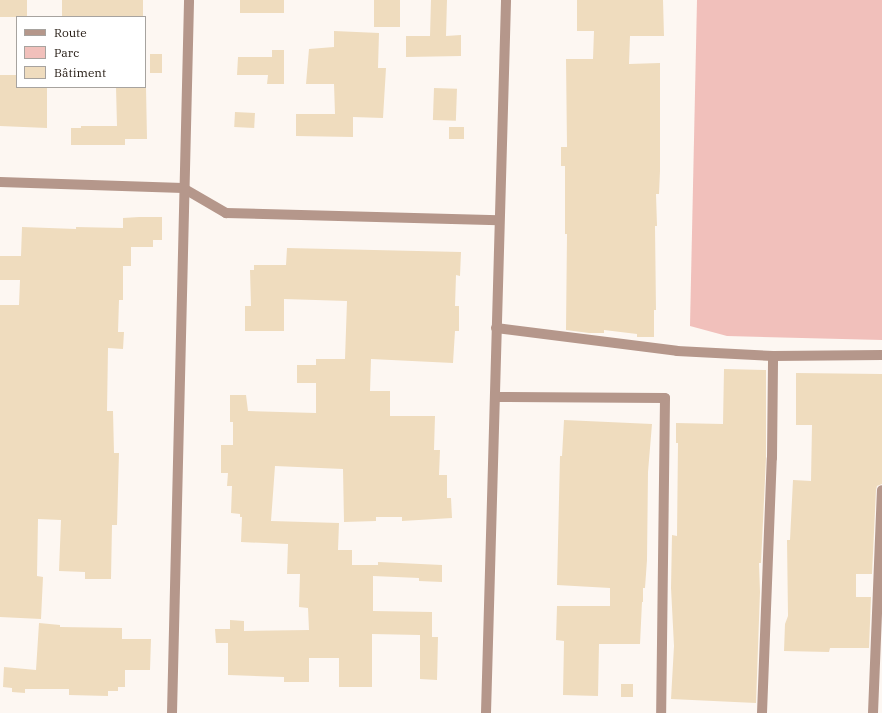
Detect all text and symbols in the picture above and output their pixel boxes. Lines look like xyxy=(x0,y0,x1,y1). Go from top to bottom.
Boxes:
legend xyxy=(16,16,146,88)
text: Route xyxy=(54,25,87,40)
text: Parc xyxy=(54,45,79,60)
text: Bâtiment xyxy=(54,65,106,80)

